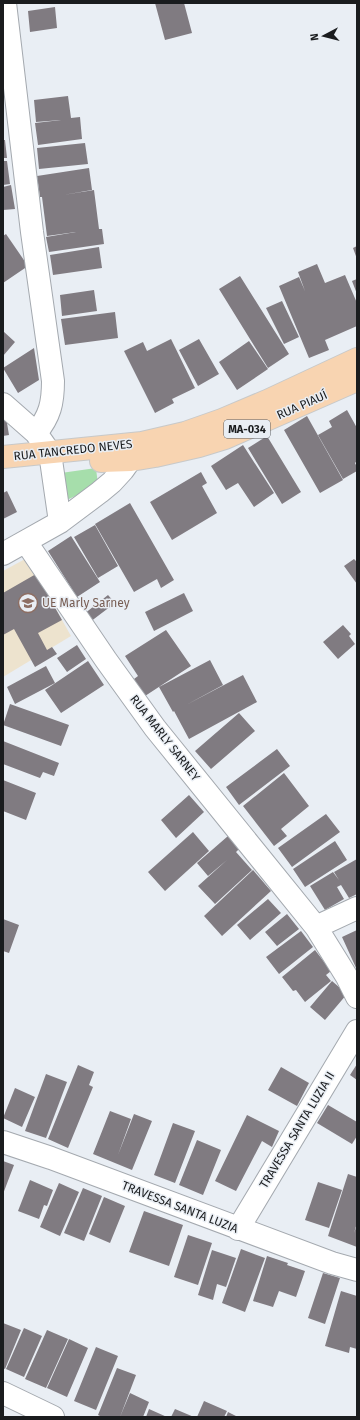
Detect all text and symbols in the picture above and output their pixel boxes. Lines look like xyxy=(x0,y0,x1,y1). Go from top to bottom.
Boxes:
north arrow xyxy=(304,16,344,56)
text: N xyxy=(308,33,321,42)
street label: RUA PIAUÍ xyxy=(274,387,330,422)
road number: MA-034 xyxy=(224,420,270,438)
street label: RUA TANCREDO NEVES xyxy=(13,437,134,463)
school or university icon: UE Marly Sarney xyxy=(17,592,39,614)
place label: UE Marly Sarney xyxy=(42,596,130,610)
street label: RUA MARLY SARNEY xyxy=(127,692,203,784)
street label: TRAVESSA SANTA LUZIA II xyxy=(257,1069,337,1191)
street label: TRAVESSA SANTA LUZIA xyxy=(120,1178,240,1236)

